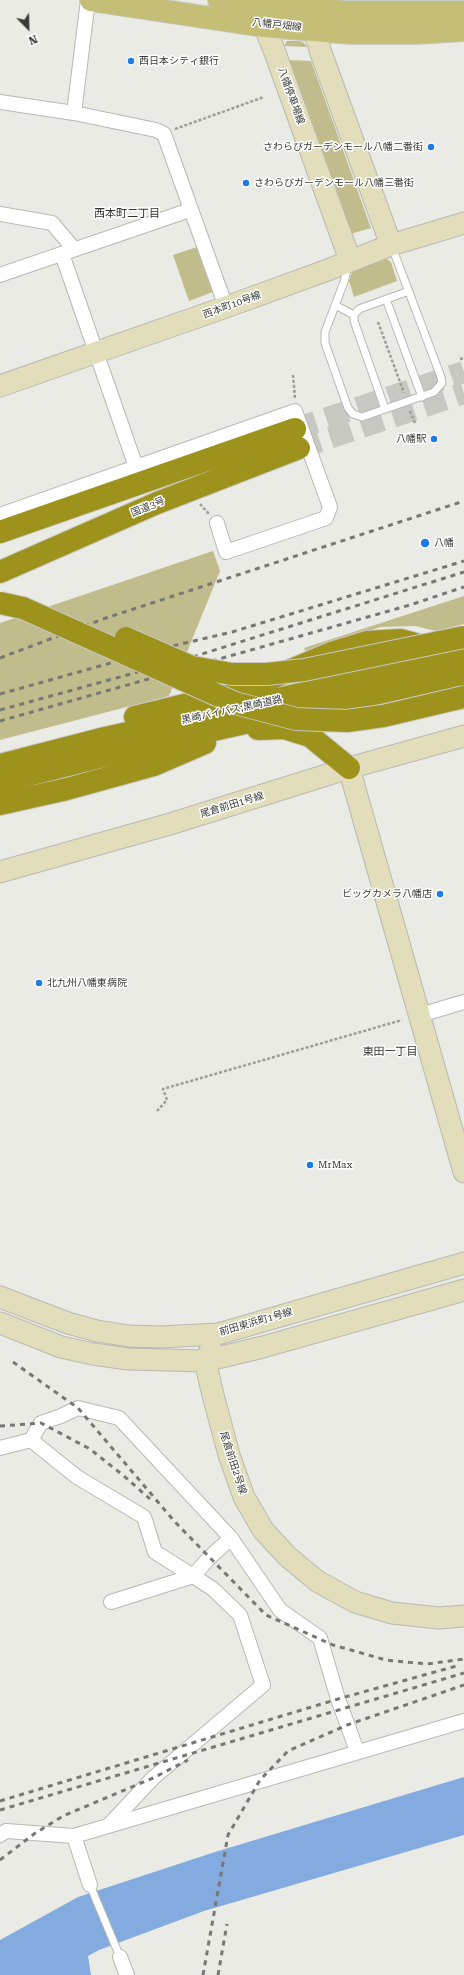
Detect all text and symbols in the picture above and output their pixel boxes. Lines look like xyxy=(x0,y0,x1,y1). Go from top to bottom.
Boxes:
north arrow xyxy=(8,8,48,48)
street label: 八幡戸畑線 xyxy=(252,16,302,34)
text: N xyxy=(26,32,39,47)
place label: 西日本シティ銀行 xyxy=(139,55,219,67)
marker: 西日本シティ銀行 xyxy=(126,56,136,66)
street label: 八幡停車場線 xyxy=(275,66,307,126)
place label: さわらびガーデンモール八幡二番街 xyxy=(263,141,423,153)
marker: さわらびガーデンモール八幡二番街 xyxy=(426,142,436,152)
place label: さわらびガーデンモール八幡三番街 xyxy=(254,177,414,189)
marker: さわらびガーデンモール八幡三番街 xyxy=(241,178,251,188)
district label: 西本町二丁目 xyxy=(94,207,160,221)
street label: 西本町10号線 xyxy=(201,289,263,321)
place label: 八幡駅 xyxy=(396,433,426,445)
marker: 八幡駅 xyxy=(429,434,439,444)
street label: 国道3号 xyxy=(129,495,167,519)
marker: 八幡 xyxy=(419,537,431,549)
place label: 八幡 xyxy=(434,537,454,549)
street label: 黒崎バイパス;黒崎道路 xyxy=(180,693,284,727)
street label: 尾倉前田1号線 xyxy=(199,790,265,820)
place label: ビッグカメラ八幡店 xyxy=(342,888,432,900)
marker: ビッグカメラ八幡店 xyxy=(435,889,445,899)
place label: 北九州八幡東病院 xyxy=(47,977,127,989)
marker: 北九州八幡東病院 xyxy=(34,978,44,988)
district label: 東田一丁目 xyxy=(363,1045,417,1059)
place label: MrMax xyxy=(318,1159,352,1171)
marker: MrMax xyxy=(305,1160,315,1170)
street label: 前田東浜町1号線 xyxy=(218,1306,294,1338)
street label: 尾倉前田2号線 xyxy=(217,1430,249,1496)

